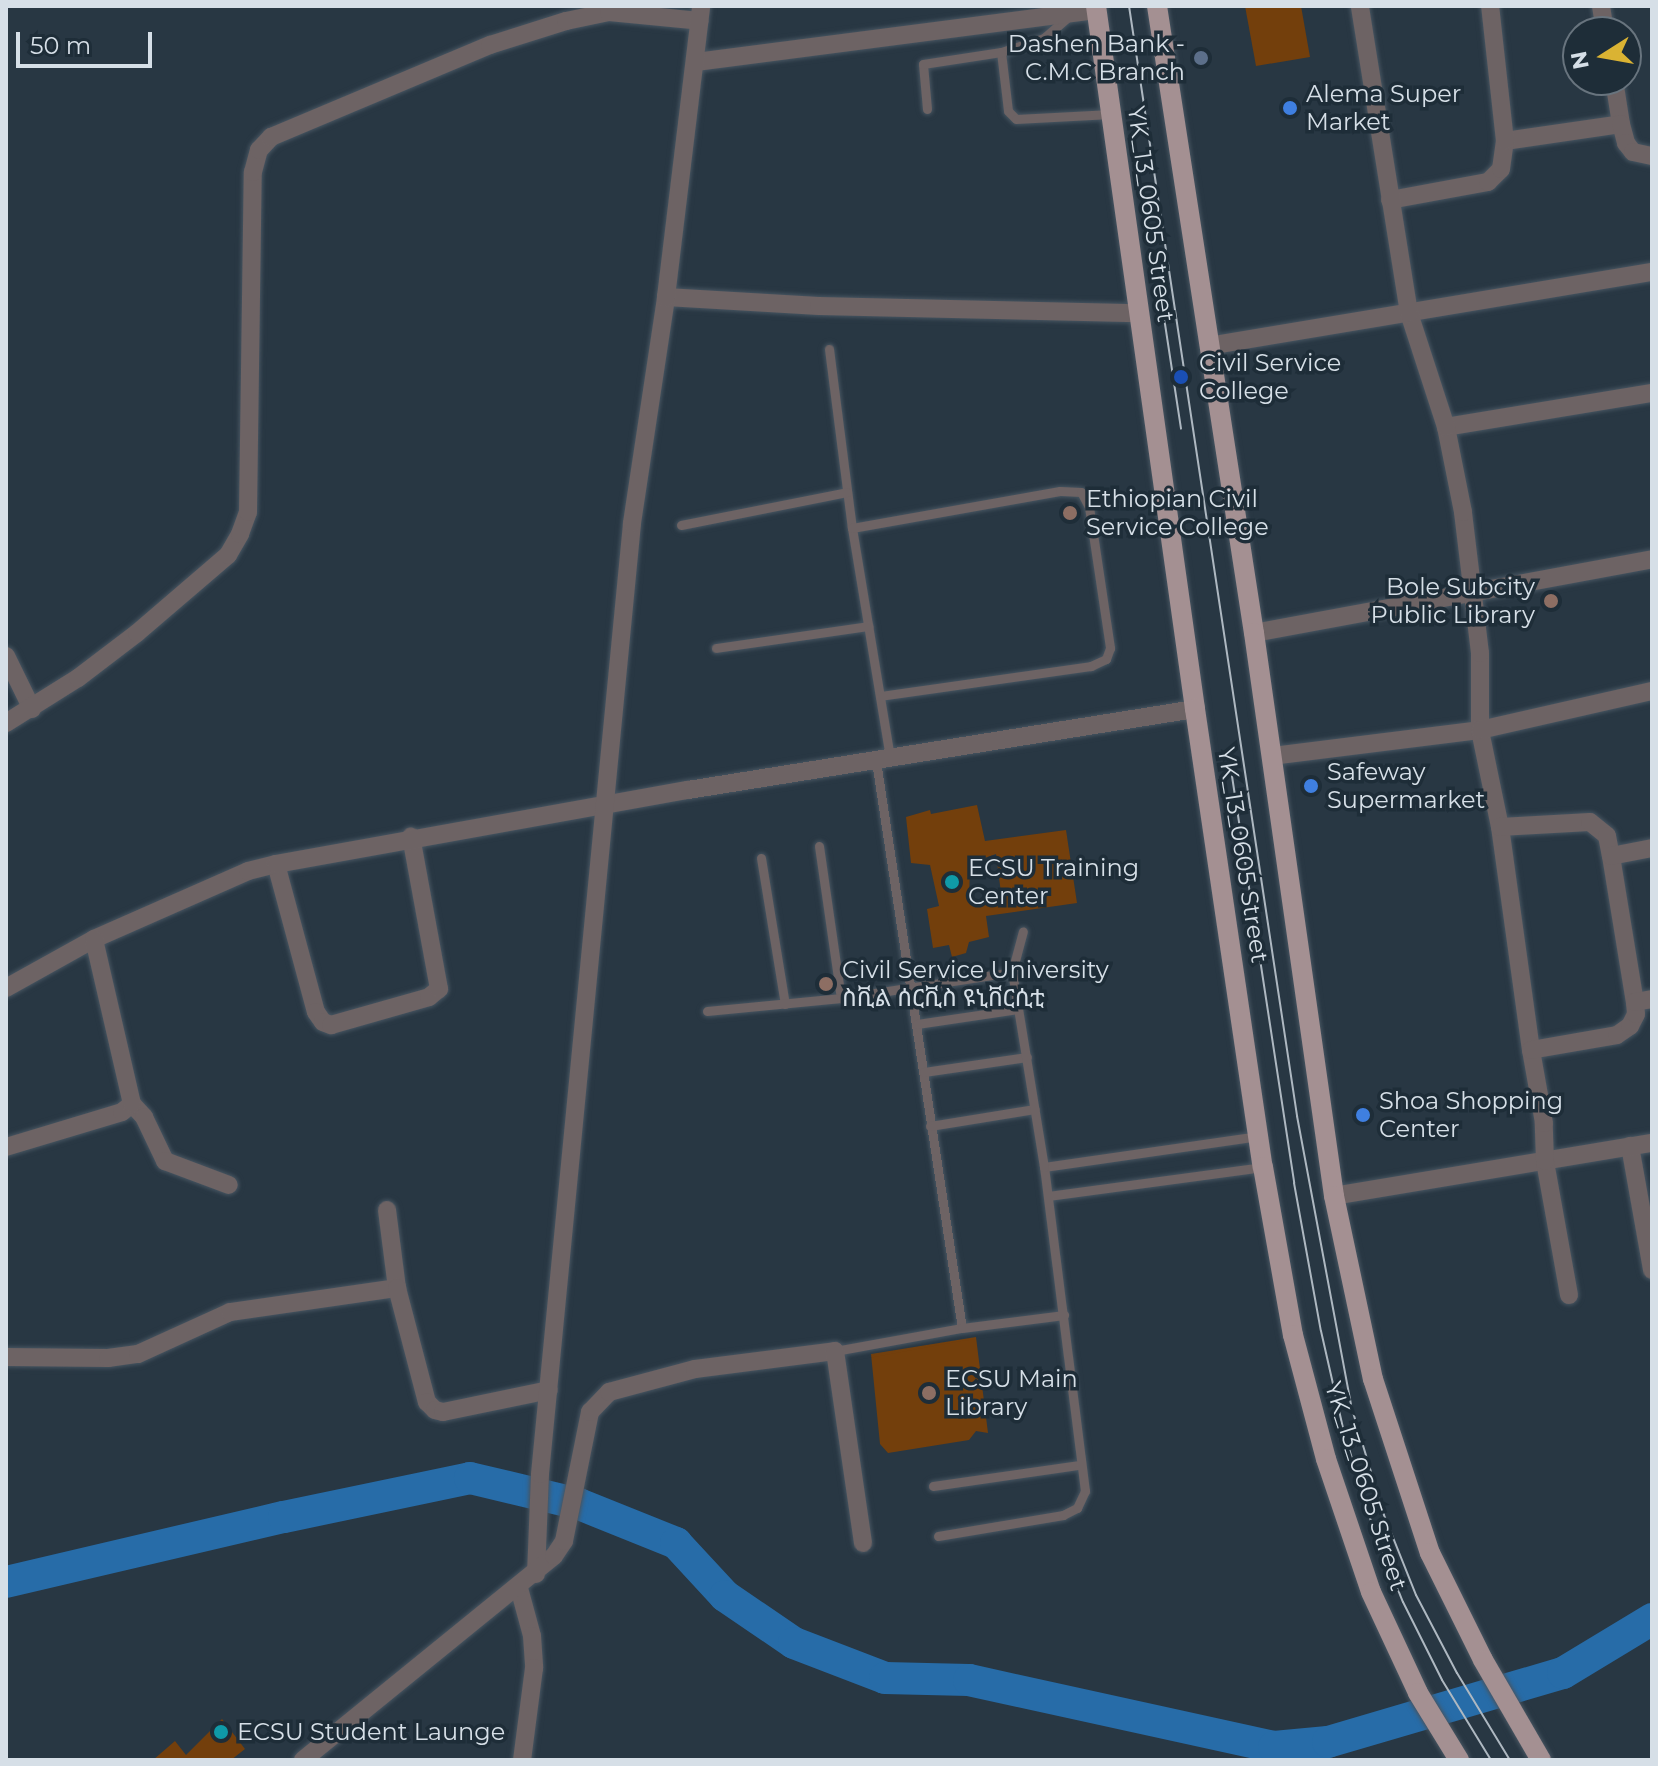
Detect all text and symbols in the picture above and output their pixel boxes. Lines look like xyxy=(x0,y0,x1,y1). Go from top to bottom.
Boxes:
scale bar xyxy=(20,16,156,66)
north arrow xyxy=(1562,16,1642,96)
place label: Dashen Bank - C.M.C Branch xyxy=(1008,30,1185,86)
text: 50 m xyxy=(30,31,91,60)
marker: Dashen Bank - C.M.C Branch xyxy=(1192,49,1210,67)
text: N xyxy=(1565,49,1595,72)
place label: Alema Super Market xyxy=(1306,80,1461,136)
marker: Alema Super Market xyxy=(1281,99,1299,117)
street label: YK_13_0605 Street xyxy=(1122,104,1180,324)
place label: Civil Service College xyxy=(1199,349,1341,405)
marker: Civil Service College xyxy=(1170,366,1192,388)
place label: Ethiopian Civil Service College xyxy=(1086,485,1269,541)
marker: Ethiopian Civil Service College xyxy=(1061,504,1079,522)
place label: Bole Subcity Public Library xyxy=(1371,573,1535,629)
marker: Bole Subcity Public Library xyxy=(1542,592,1560,610)
street label: YK_13_0605 Street xyxy=(1212,745,1274,965)
place label: Safeway Supermarket xyxy=(1327,758,1485,814)
marker: Safeway Supermarket xyxy=(1302,777,1320,795)
place label: ECSU Training Center xyxy=(968,854,1139,910)
marker: ECSU Training Center xyxy=(943,873,961,891)
place label: Civil Service University ስቪል ሰርቪስ ዩኒቨርሲቲ xyxy=(842,956,1109,1012)
marker: Civil Service University ስቪል ሰርቪስ ዩኒቨርሲቲ xyxy=(817,975,835,993)
place label: Shoa Shopping Center xyxy=(1379,1087,1563,1143)
marker: Shoa Shopping Center xyxy=(1354,1106,1372,1124)
place label: ECSU Main Library xyxy=(945,1365,1078,1421)
street label: YK_13_0605 Street xyxy=(1319,1378,1413,1594)
marker: ECSU Main Library xyxy=(920,1384,938,1402)
place label: ECSU Student Launge xyxy=(237,1718,505,1746)
marker: ECSU Student Launge xyxy=(212,1723,230,1741)

